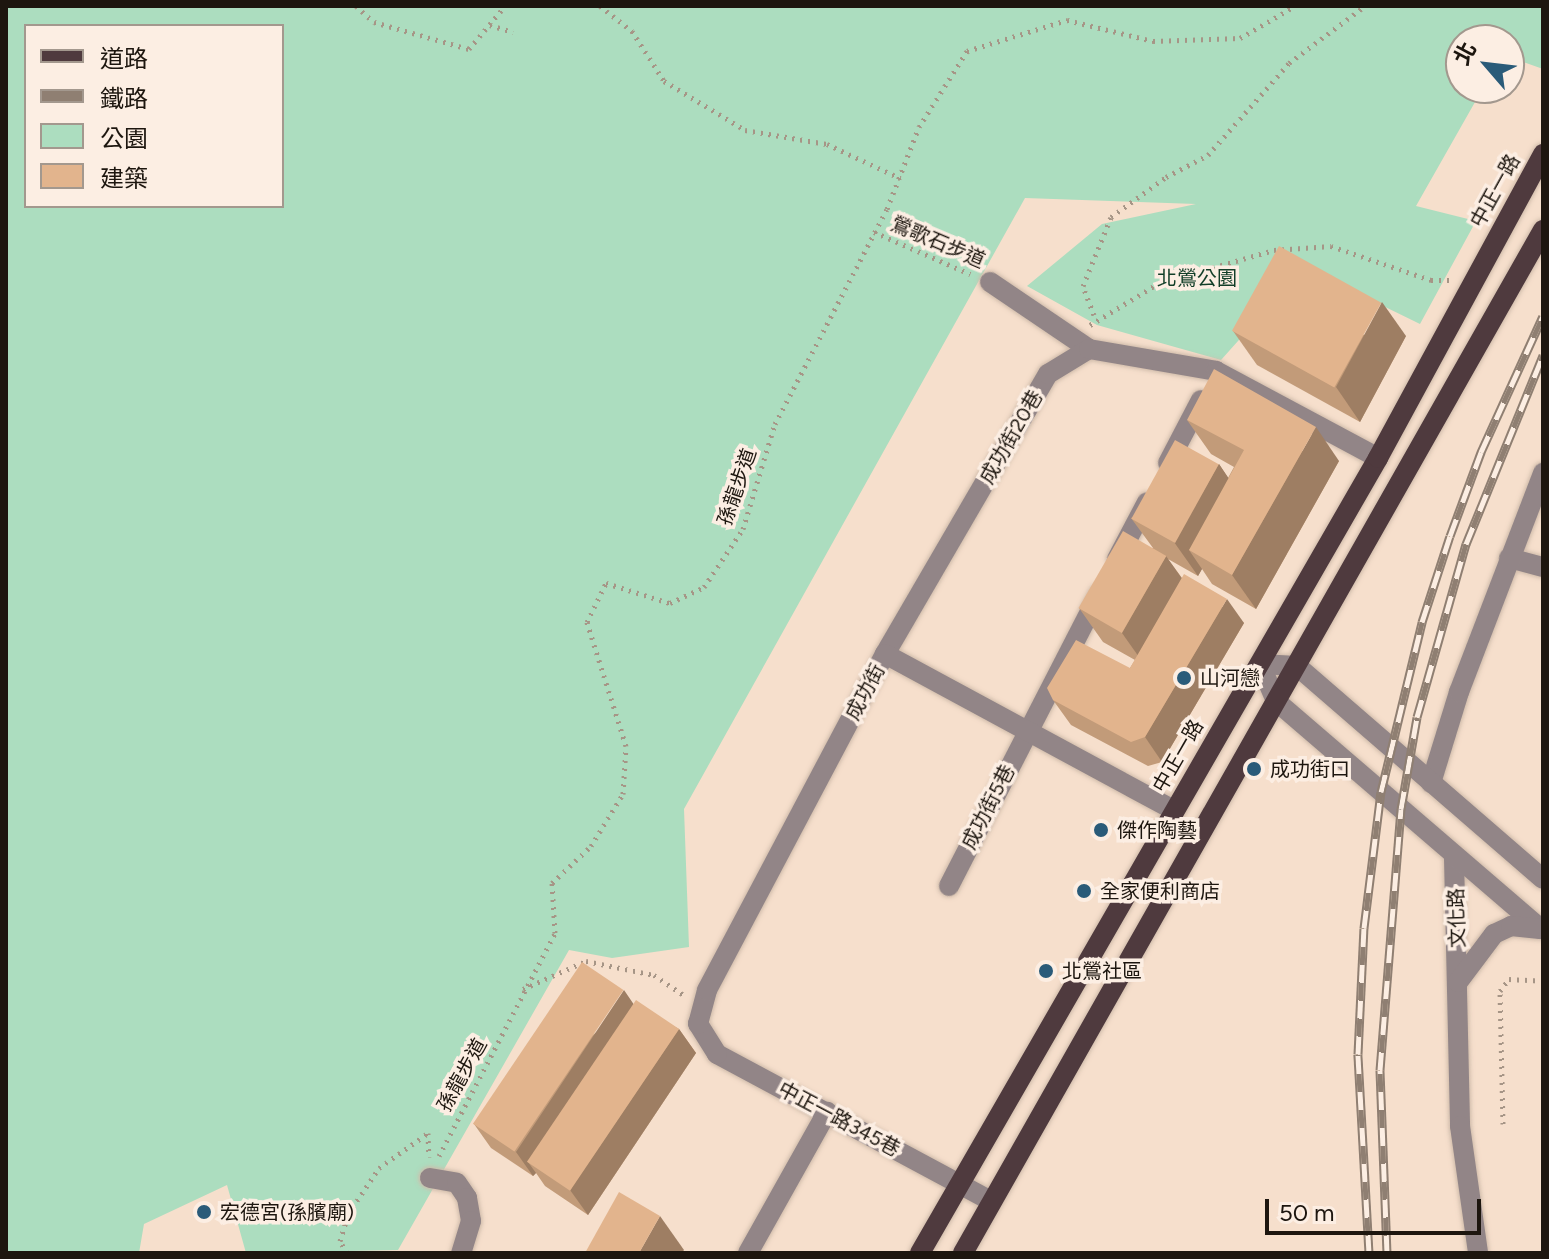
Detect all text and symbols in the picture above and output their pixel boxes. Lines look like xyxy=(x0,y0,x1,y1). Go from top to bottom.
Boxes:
legend xyxy=(24,24,284,208)
north arrow xyxy=(1445,24,1525,104)
text: 北 xyxy=(1448,37,1482,70)
text: 道路 xyxy=(100,44,148,73)
text: 鐵路 xyxy=(100,84,148,113)
text: 公園 xyxy=(100,124,148,153)
street label: 中正一路 xyxy=(1465,150,1525,232)
text: 建築 xyxy=(100,164,148,193)
street label: 鶯歌石步道 xyxy=(887,211,989,273)
park label: 北鶯公園 xyxy=(1157,266,1237,290)
street label: 成功街20巷 xyxy=(975,386,1047,488)
street label: 孫龍步道 xyxy=(713,445,761,529)
street label: 成功街 xyxy=(840,660,890,724)
place label: 山河戀 xyxy=(1200,666,1260,690)
marker: 山河戀 xyxy=(1175,669,1193,687)
street label: 中正一路 xyxy=(1148,715,1208,797)
place label: 成功街口 xyxy=(1270,757,1350,781)
marker: 成功街口 xyxy=(1245,760,1263,778)
street label: 成功街5巷 xyxy=(957,761,1019,853)
place label: 傑作陶藝 xyxy=(1117,818,1197,842)
marker: 傑作陶藝 xyxy=(1092,821,1110,839)
place label: 全家便利商店 xyxy=(1100,879,1220,903)
marker: 全家便利商店 xyxy=(1075,882,1093,900)
street label: 文化路 xyxy=(1444,888,1470,948)
place label: 北鶯社區 xyxy=(1062,959,1142,983)
marker: 北鶯社區 xyxy=(1037,962,1055,980)
street label: 孫龍步道 xyxy=(432,1034,492,1116)
street label: 中正一路345巷 xyxy=(774,1077,904,1161)
scale bar xyxy=(1269,1183,1485,1233)
text: 50 m xyxy=(1279,1198,1335,1227)
place label: 宏德宮(孫臏廟) xyxy=(220,1200,354,1224)
marker: 宏德宮(孫臏廟) xyxy=(195,1203,213,1221)

